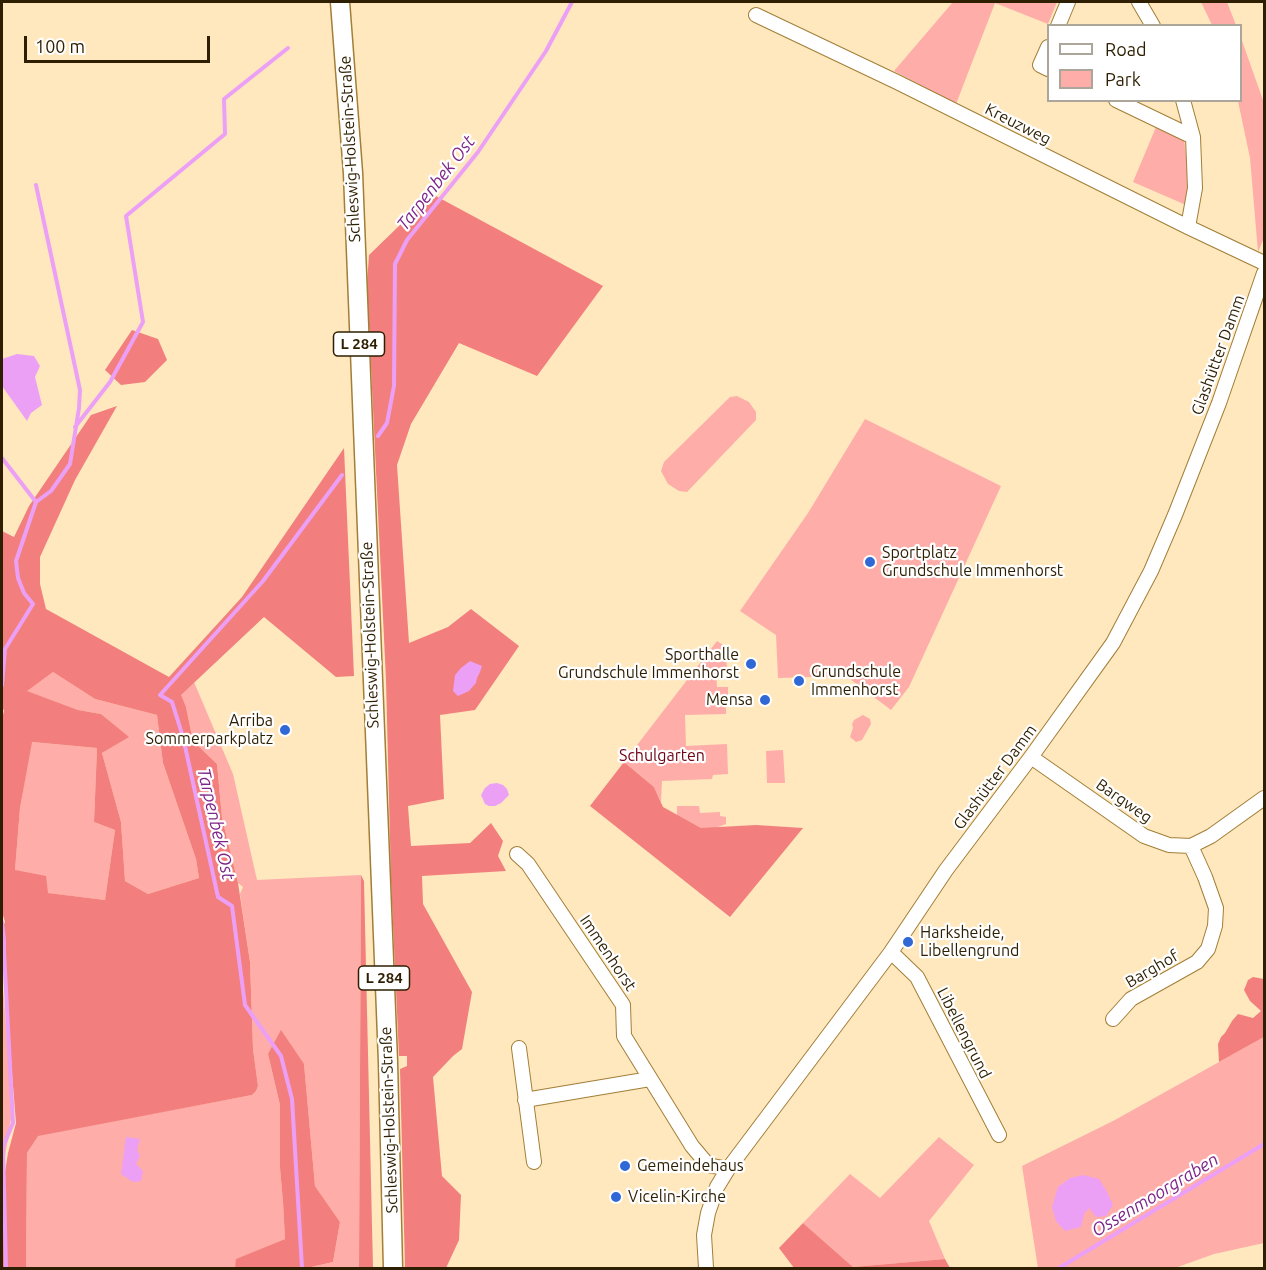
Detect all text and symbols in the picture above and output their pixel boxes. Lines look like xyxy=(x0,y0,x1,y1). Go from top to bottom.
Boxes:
scale bar xyxy=(27,24,213,62)
legend xyxy=(1047,24,1242,102)
text: 100 m xyxy=(35,36,85,56)
text: Road xyxy=(1105,39,1147,59)
street label: Schleswig-Holstein-Straße xyxy=(336,55,364,243)
text: Park xyxy=(1105,69,1141,89)
street label: Kreuzweg xyxy=(982,99,1054,149)
water label: Tarpenbek Ost xyxy=(392,131,480,235)
street label: Glashütter Damm xyxy=(1187,292,1249,418)
road number: L 284 xyxy=(334,332,385,356)
street label: Schleswig-Holstein-Straße xyxy=(357,541,383,729)
place label: Sportplatz Grundschule Immenhorst xyxy=(882,543,1063,581)
marker: Sportplatz Grundschule Immenhorst xyxy=(863,555,877,569)
place label: Sporthalle Grundschule Immenhorst xyxy=(558,645,739,683)
marker: Sporthalle Grundschule Immenhorst xyxy=(744,657,758,671)
place label: Grundschule Immenhorst xyxy=(811,662,901,700)
marker: Grundschule Immenhorst xyxy=(792,674,806,688)
place label: Mensa xyxy=(706,690,753,710)
marker: Mensa xyxy=(758,693,772,707)
place label: Arriba Sommerparkplatz xyxy=(146,711,273,749)
street label: Glashütter Damm xyxy=(949,721,1041,833)
marker: Arriba Sommerparkplatz xyxy=(278,723,292,737)
park label: Schulgarten xyxy=(619,746,705,766)
water label: Tarpenbek Ost xyxy=(193,766,239,882)
street label: Bargweg xyxy=(1092,775,1156,827)
street label: Immenhorst xyxy=(576,911,640,995)
place label: Harksheide, Libellengrund xyxy=(920,923,1019,961)
marker: Harksheide, Libellengrund xyxy=(901,935,915,949)
street label: Barghof xyxy=(1122,946,1182,992)
road number: L 284 xyxy=(358,966,410,990)
street label: Libellengrund xyxy=(933,984,995,1082)
street label: Schleswig-Holstein-Straße xyxy=(376,1026,402,1214)
water label: Ossenmoorgraben xyxy=(1088,1149,1222,1241)
place label: Gemeindehaus xyxy=(637,1156,744,1176)
marker: Gemeindehaus xyxy=(618,1159,632,1173)
place label: Vicelin-Kirche xyxy=(628,1187,726,1207)
marker: Vicelin-Kirche xyxy=(609,1190,623,1204)

